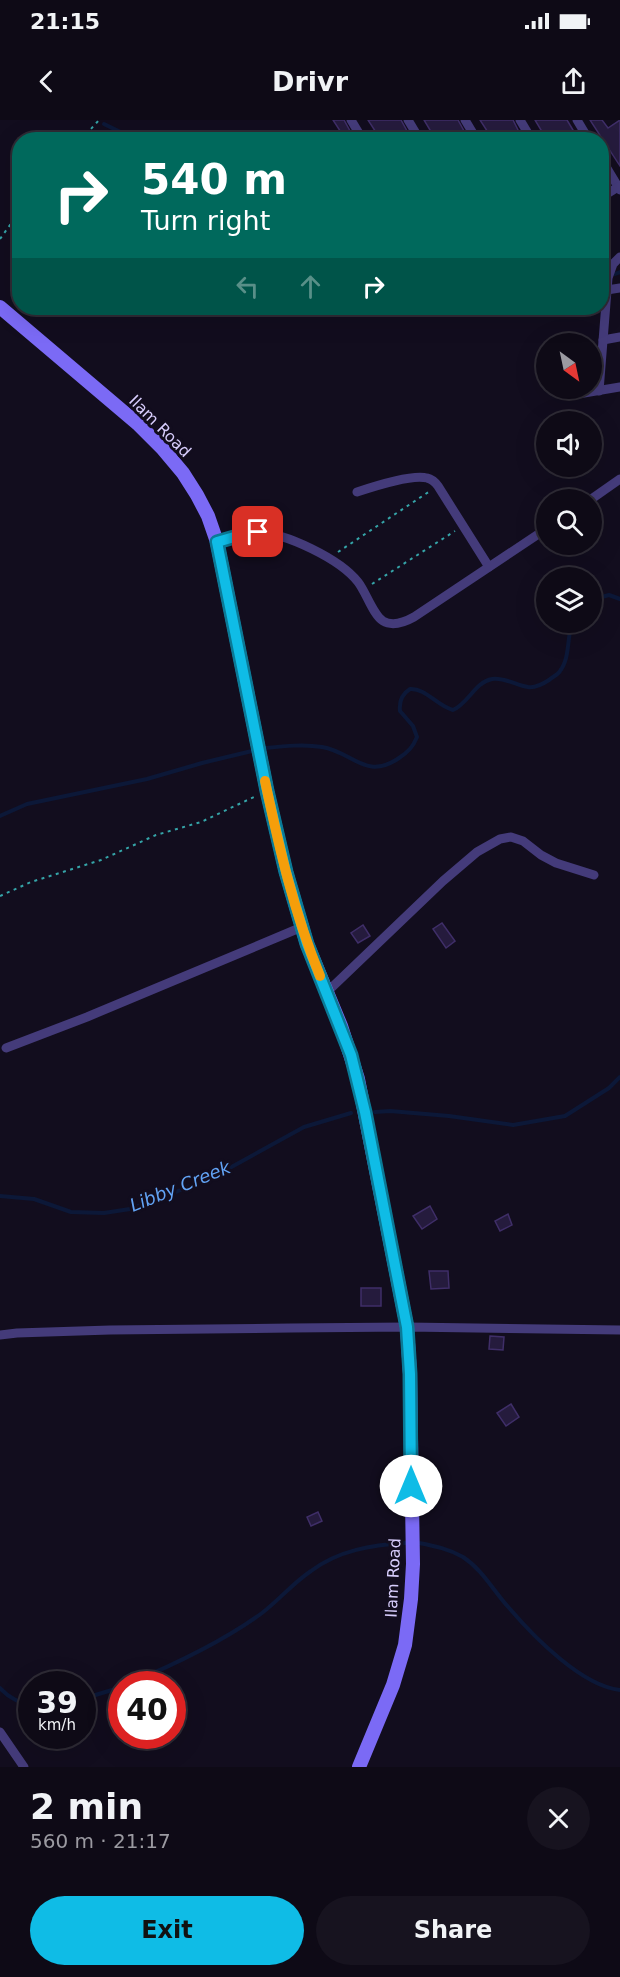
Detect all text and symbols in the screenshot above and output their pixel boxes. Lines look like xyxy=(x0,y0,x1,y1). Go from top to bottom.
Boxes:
text: 21:15 xyxy=(30,9,100,34)
icon: back xyxy=(30,65,63,98)
icon: share xyxy=(557,65,590,98)
text: Drivr xyxy=(272,66,348,97)
text: 540 m xyxy=(141,155,287,204)
icon: right xyxy=(42,156,120,234)
text: Turn right xyxy=(141,205,270,236)
icon: left xyxy=(231,270,264,303)
icon: ahead xyxy=(294,270,327,303)
icon: right xyxy=(357,270,390,303)
north arrow xyxy=(536,333,602,399)
map controls xyxy=(536,333,602,633)
street label: Ilam Road xyxy=(125,391,195,461)
button: sound xyxy=(536,411,602,477)
button: search xyxy=(536,489,602,555)
pin xyxy=(232,506,283,557)
icon: arrive xyxy=(241,515,274,548)
button: layers xyxy=(536,567,602,633)
water label: Libby Creek xyxy=(127,1156,235,1216)
position arrow xyxy=(379,1454,443,1518)
street label: Ilam Road xyxy=(381,1538,405,1618)
speed limit sign: 40 xyxy=(108,1671,186,1749)
text: 39 xyxy=(36,1685,78,1720)
text: km/h xyxy=(38,1716,76,1734)
text: 2 min xyxy=(30,1786,143,1827)
button: close xyxy=(527,1787,590,1850)
text: 560 m · 21:17 xyxy=(30,1829,171,1853)
button: Exit xyxy=(30,1896,304,1965)
button: Share xyxy=(316,1896,590,1965)

